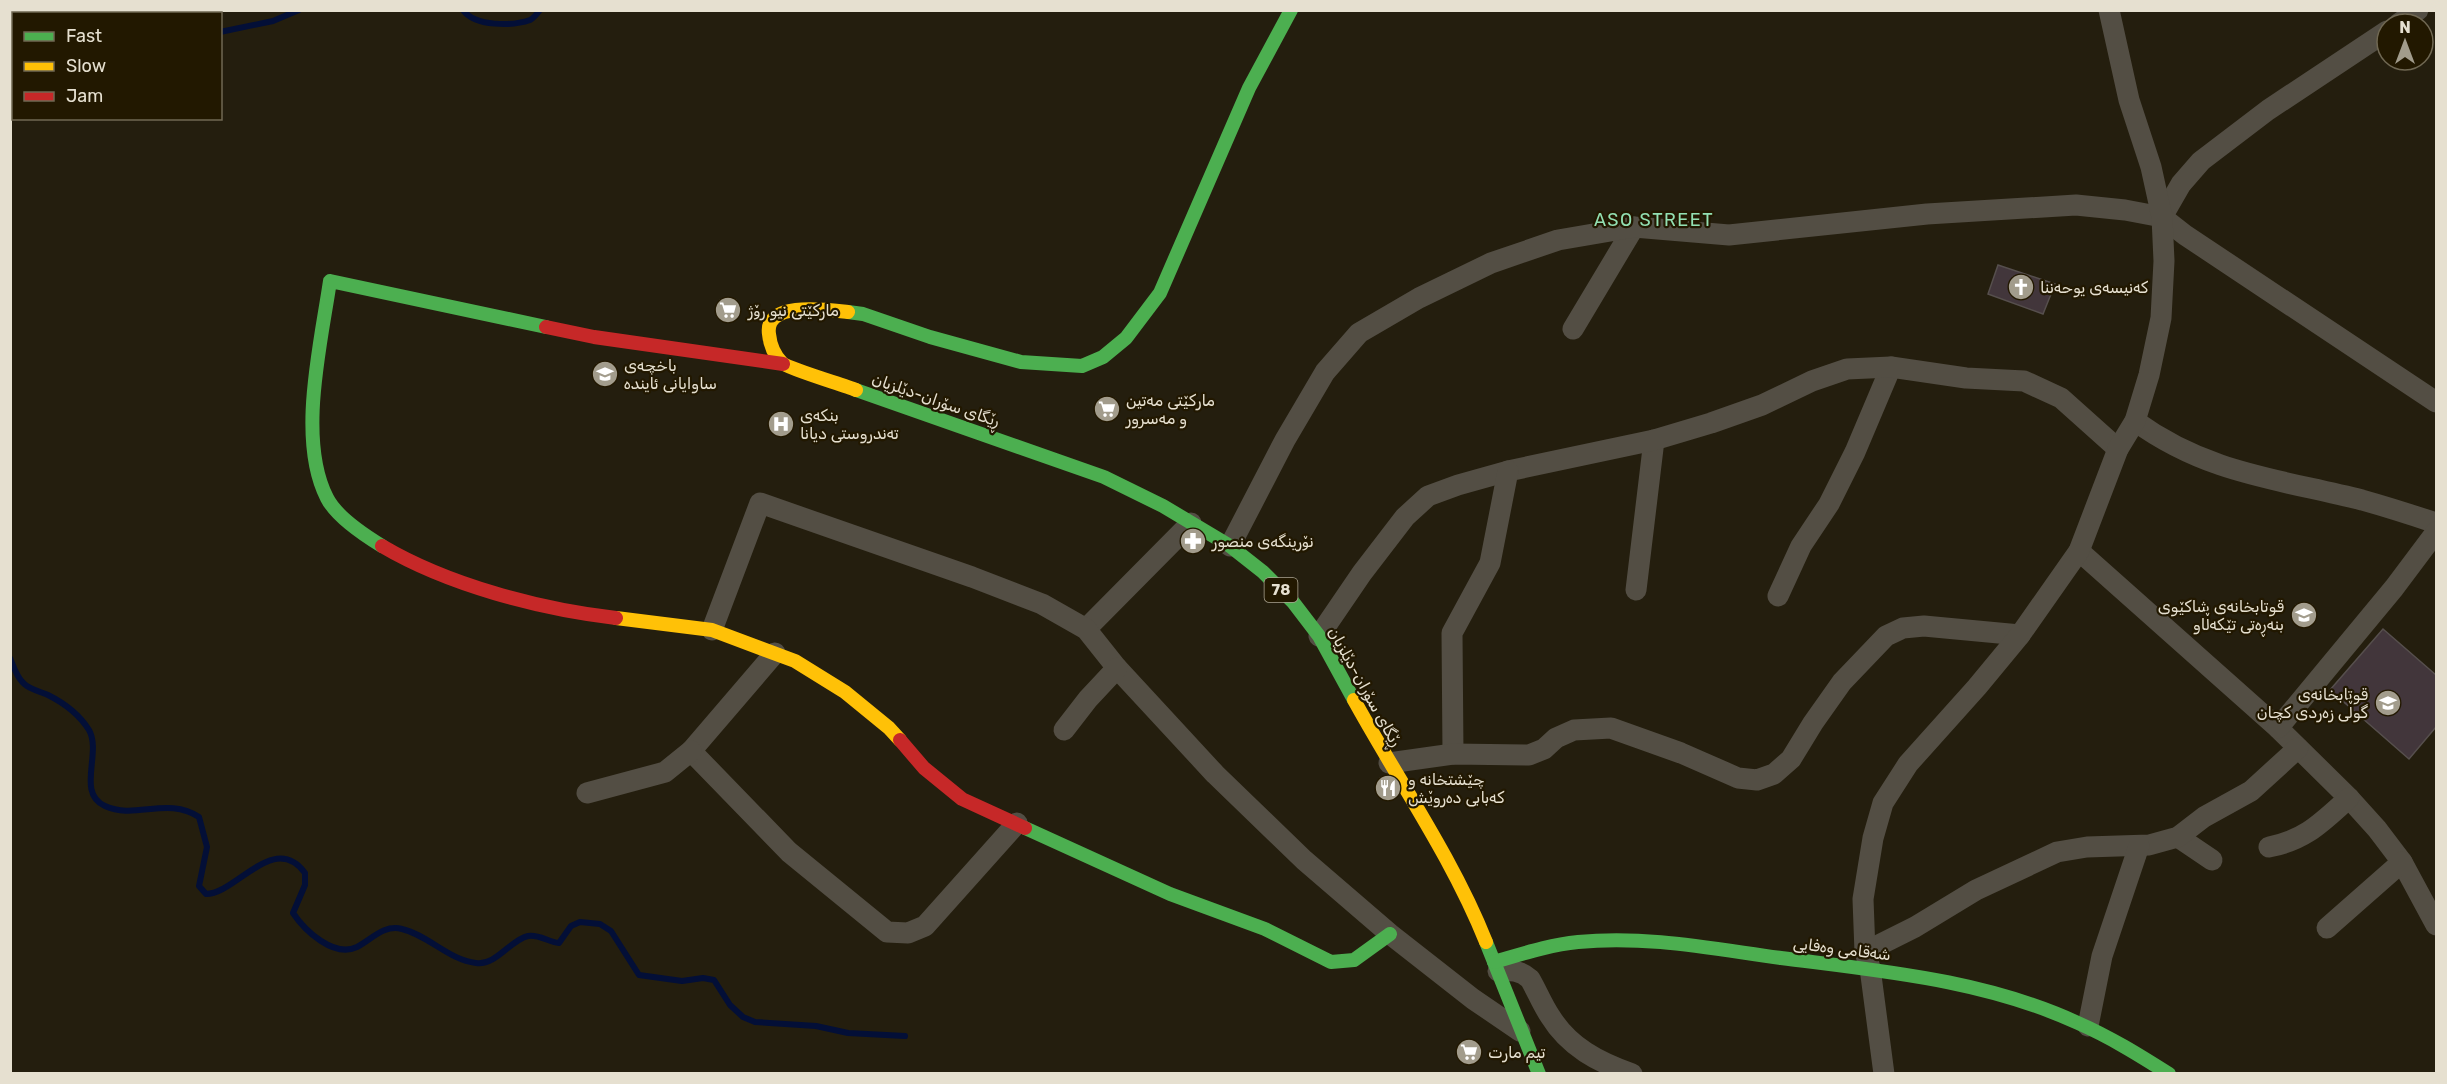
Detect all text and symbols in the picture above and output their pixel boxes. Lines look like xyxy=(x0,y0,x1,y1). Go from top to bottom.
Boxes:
legend xyxy=(12,12,222,120)
north arrow xyxy=(2375,12,2435,72)
text: N xyxy=(2399,18,2411,37)
text: Fast xyxy=(66,25,102,47)
text: Slow xyxy=(66,55,106,77)
text: Jam xyxy=(66,85,103,107)
district label: ASO STREET xyxy=(1594,209,1714,231)
church icon: کەنیسەی یوحەننا xyxy=(2006,272,2036,302)
place label: کەنیسەی یوحەننا xyxy=(2040,278,2149,298)
supermarket icon: مارکێتی نیو رۆژ xyxy=(713,295,743,325)
place label: مارکێتی نیو رۆژ xyxy=(747,301,839,321)
place label: باخچەی ساوایانی ئایندە xyxy=(624,356,717,394)
school or university icon: باخچەی ساوایانی ئایندە xyxy=(590,359,620,389)
street label: ڕێگای سۆران-دێلزیان xyxy=(868,369,1003,435)
place label: مارکێتی مەتین و مەسرور xyxy=(1125,391,1215,429)
supermarket icon: مارکێتی مەتین و مەسرور xyxy=(1092,394,1122,424)
place label: بنکەی تەندروستی دیانا xyxy=(800,406,899,444)
hospital icon: بنکەی تەندروستی دیانا xyxy=(766,409,796,439)
pharmacy icon: نۆرینگه‌ی منصور xyxy=(1178,526,1208,556)
place label: نۆرینگه‌ی منصور xyxy=(1211,532,1314,552)
road number: 78 xyxy=(1264,578,1298,602)
place label: قوتابخانەی شاکێوی بنەڕەتی تێکەڵاو xyxy=(2158,597,2284,638)
school or university icon: قوتابخانەی شاکێوی بنەڕەتی تێکەڵاو xyxy=(2289,600,2319,630)
street label: ڕێگای سۆران-دێلزیان xyxy=(1320,624,1406,753)
place label: قوتابخانەی گوڵی زەردی کچان xyxy=(2257,685,2369,723)
school or university icon: قوتابخانەی گوڵی زەردی کچان xyxy=(2373,688,2403,718)
place label: چێشتخانە و کەبابی دەروێش xyxy=(1408,770,1505,808)
restaurant icon: چێشتخانە و کەبابی دەروێش xyxy=(1373,773,1403,803)
street label: شەقامی وەفایی xyxy=(1792,934,1892,965)
supermarket icon: تیم مارت xyxy=(1454,1037,1484,1067)
place label: تیم مارت xyxy=(1488,1043,1545,1063)

